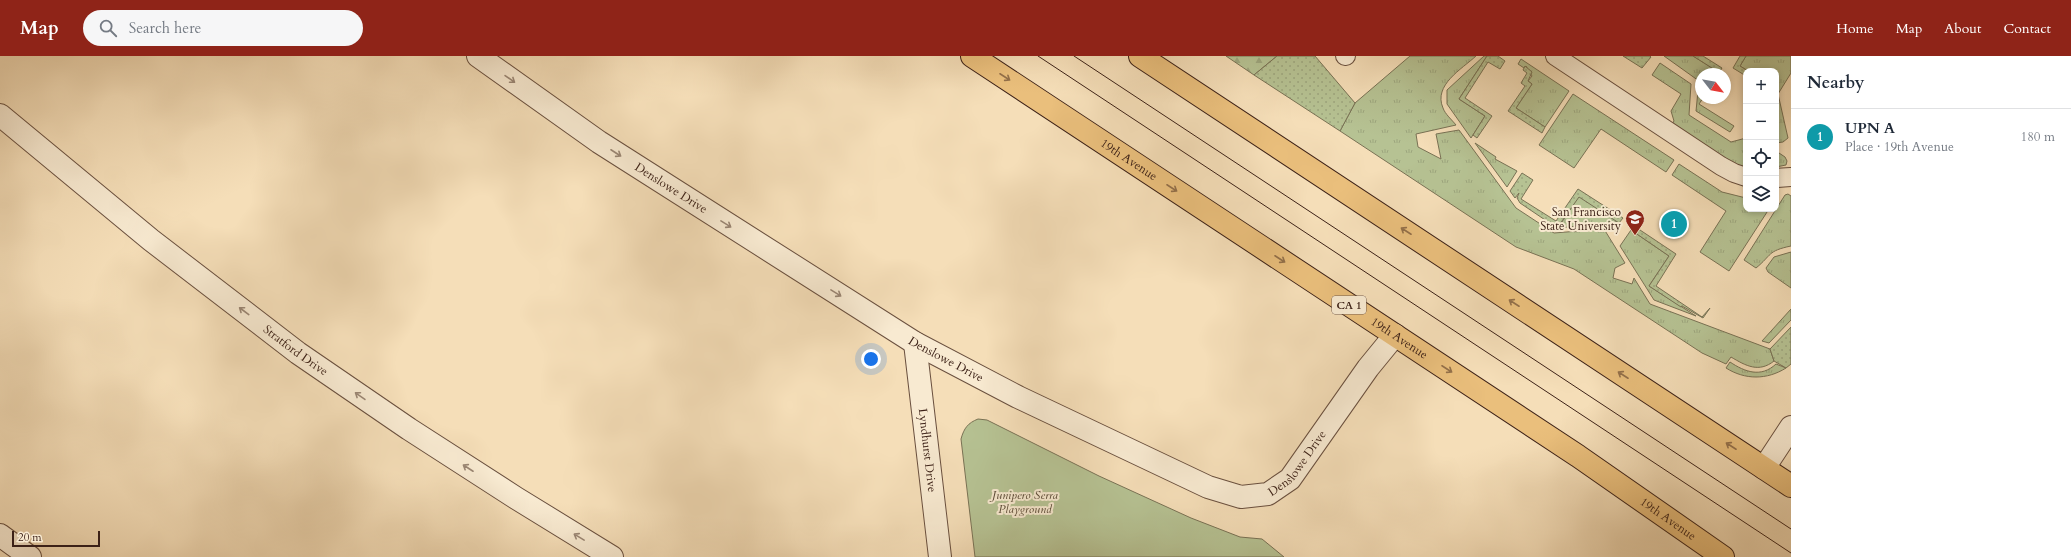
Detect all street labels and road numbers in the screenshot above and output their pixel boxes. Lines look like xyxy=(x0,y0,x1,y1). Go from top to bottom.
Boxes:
street label: 19th Avenue xyxy=(1097,135,1160,184)
street label: Denslowe Drive xyxy=(632,159,710,217)
road number: CA 1 xyxy=(1332,296,1366,314)
street label: 19th Avenue xyxy=(1368,314,1431,363)
street label: Stratford Drive xyxy=(260,321,331,379)
street label: Denslowe Drive xyxy=(905,333,986,386)
street label: Lyndhurst Drive xyxy=(915,407,940,493)
street label: Denslowe Drive xyxy=(1265,427,1330,500)
street label: 19th Avenue xyxy=(1637,494,1699,544)

